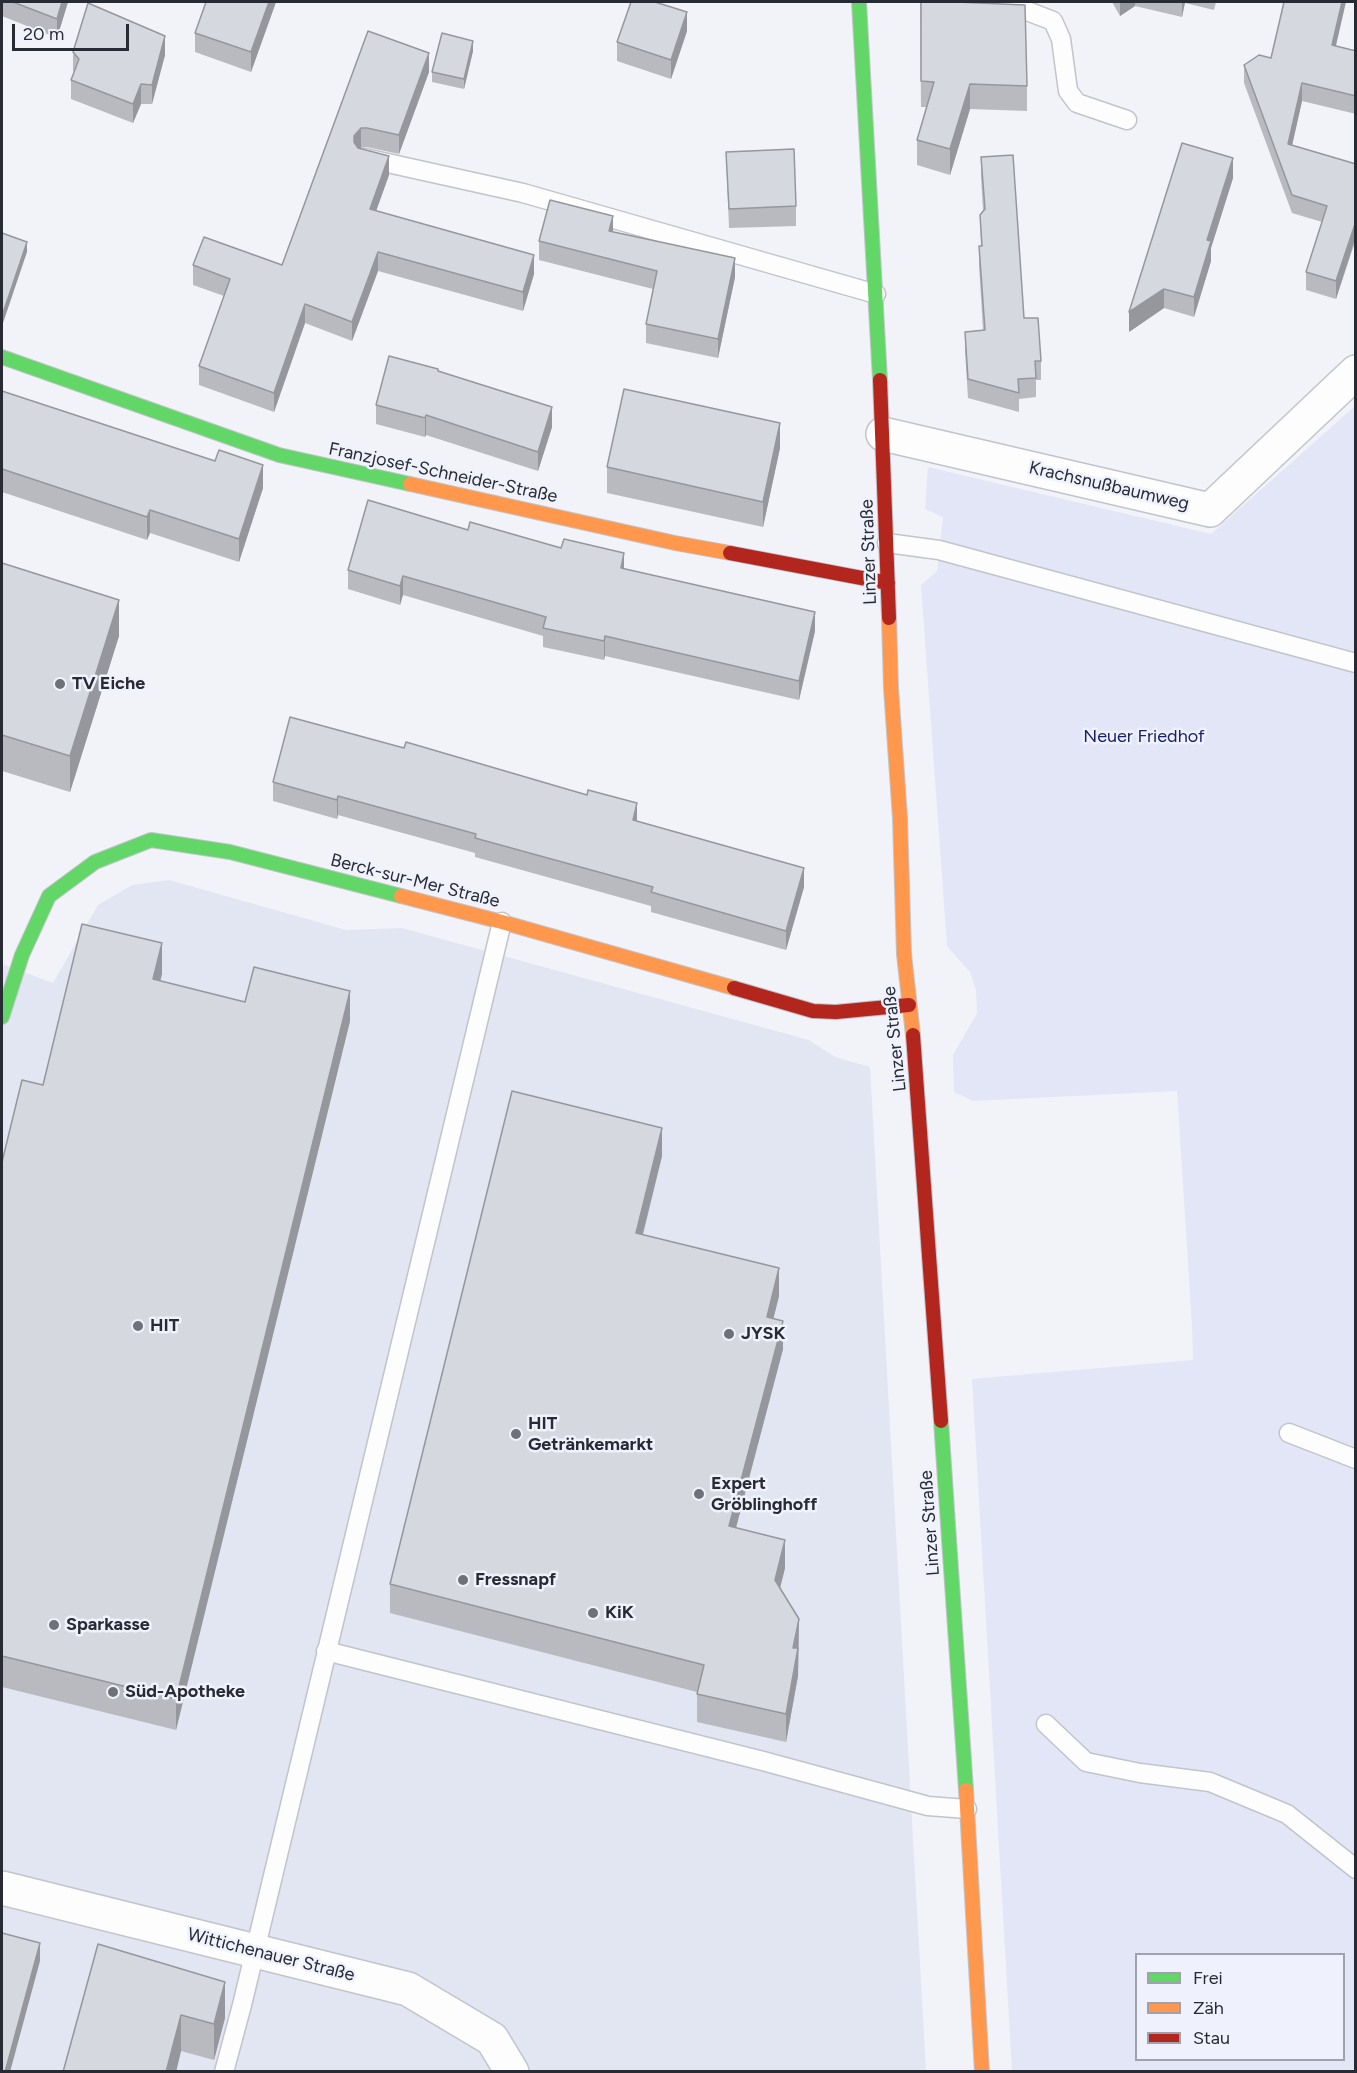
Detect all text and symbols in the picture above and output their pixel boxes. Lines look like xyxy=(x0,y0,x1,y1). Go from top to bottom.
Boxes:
scale bar xyxy=(15,12,132,50)
text: 20 m xyxy=(23,23,64,45)
street label: Franzjosef-Schneider-Straße xyxy=(327,438,559,508)
street label: Krachsnußbaumweg xyxy=(1027,457,1191,515)
street label: Linzer Straße xyxy=(856,499,882,605)
place label: TV Eiche xyxy=(72,673,145,695)
marker: TV Eiche xyxy=(53,677,67,691)
park label: Neuer Friedhof xyxy=(1083,726,1205,748)
street label: Berck-sur-Mer Straße xyxy=(328,850,502,912)
street label: Linzer Straße xyxy=(879,985,911,1093)
place label: HIT xyxy=(150,1315,179,1337)
marker: HIT xyxy=(131,1319,145,1333)
place label: JYSK xyxy=(741,1323,785,1345)
marker: JYSK xyxy=(722,1327,736,1341)
place label: HIT Getränkemarkt xyxy=(528,1413,653,1456)
marker: HIT Getränkemarkt xyxy=(509,1427,523,1441)
street label: Linzer Straße xyxy=(916,1469,944,1577)
place label: Expert Gröblinghoff xyxy=(711,1473,817,1516)
marker: Expert Gröblinghoff xyxy=(692,1487,706,1501)
place label: Fressnapf xyxy=(475,1569,556,1591)
marker: Fressnapf xyxy=(456,1573,470,1587)
place label: KiK xyxy=(605,1602,634,1624)
marker: KiK xyxy=(586,1606,600,1620)
place label: Sparkasse xyxy=(66,1614,150,1636)
marker: Sparkasse xyxy=(47,1618,61,1632)
place label: Süd-Apotheke xyxy=(125,1681,245,1703)
marker: Süd-Apotheke xyxy=(106,1685,120,1699)
street label: Wittichenauer Straße xyxy=(185,1924,357,1986)
legend xyxy=(1135,1953,1345,2061)
text: Frei xyxy=(1193,1967,1223,1989)
text: Zäh xyxy=(1193,1997,1224,2019)
text: Stau xyxy=(1193,2027,1230,2049)

